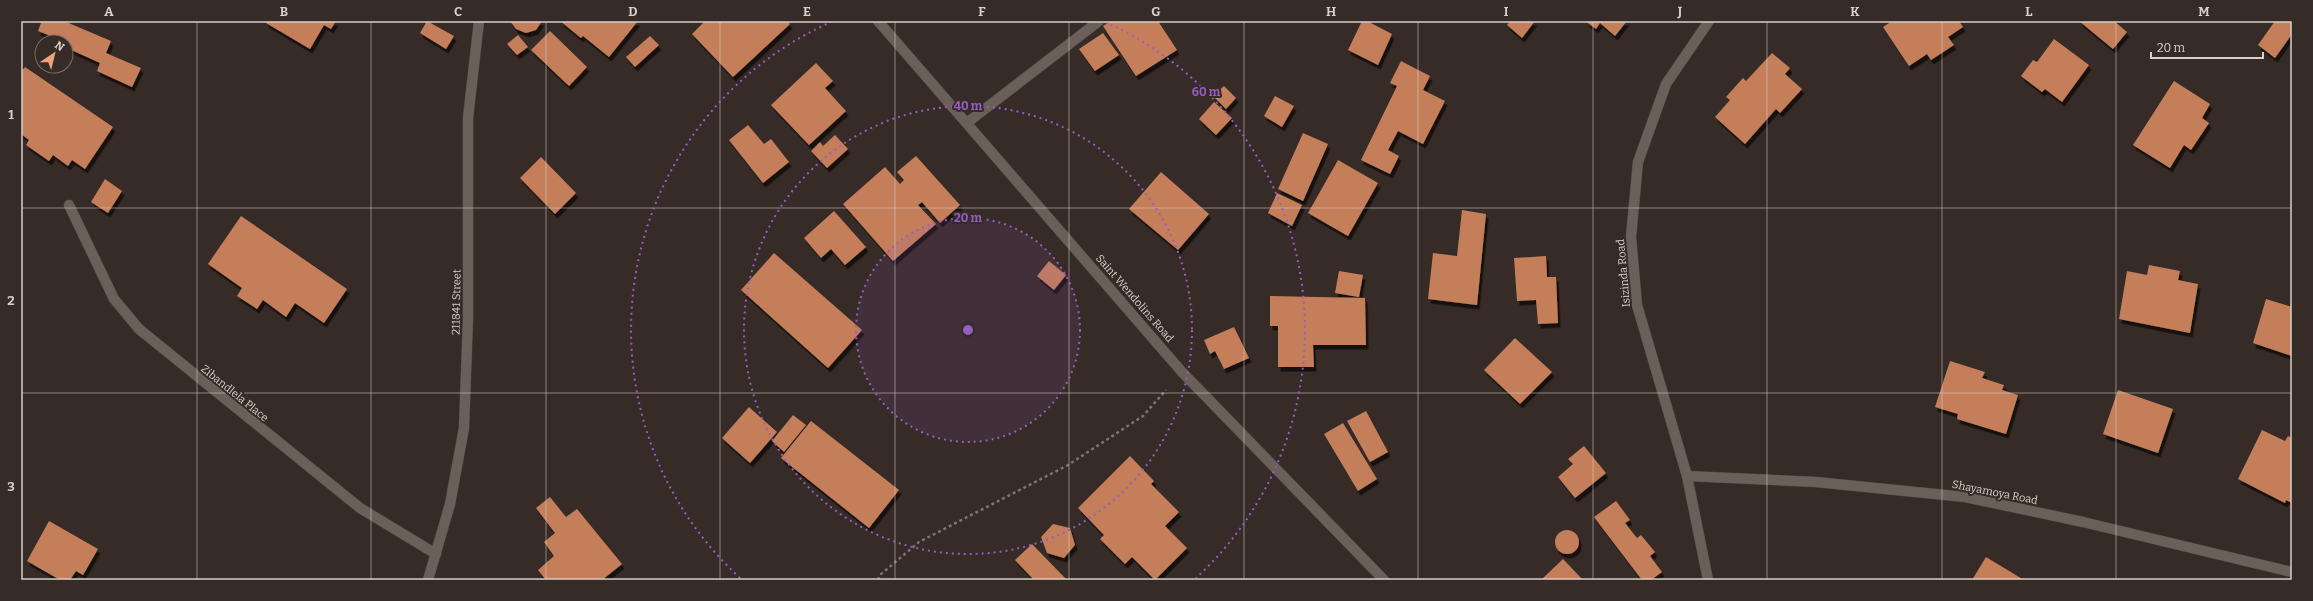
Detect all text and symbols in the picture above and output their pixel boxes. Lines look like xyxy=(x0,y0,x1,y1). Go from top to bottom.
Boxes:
text: A xyxy=(104,4,114,19)
text: B xyxy=(280,4,288,19)
text: C xyxy=(454,4,462,19)
text: D xyxy=(628,4,638,19)
text: E xyxy=(803,4,811,19)
text: F xyxy=(978,4,986,19)
text: G xyxy=(1151,4,1161,19)
text: H xyxy=(1326,4,1336,19)
text: I xyxy=(1504,4,1509,19)
text: J xyxy=(1677,4,1683,19)
text: K xyxy=(1850,4,1860,19)
text: L xyxy=(2025,4,2033,19)
text: M xyxy=(2198,4,2210,19)
north arrow xyxy=(34,34,74,74)
scale bar xyxy=(2151,34,2263,60)
text: N xyxy=(52,38,67,54)
text: 20 m xyxy=(2157,41,2186,55)
text: 60 m xyxy=(1192,85,1221,99)
text: 40 m xyxy=(954,99,983,113)
text: 1 xyxy=(8,107,14,122)
text: 20 m xyxy=(954,211,983,225)
street label: Isizinda Road xyxy=(1614,238,1633,308)
street label: Saint Wendolins Road xyxy=(1093,252,1177,345)
street label: 211841 Street xyxy=(449,269,464,335)
text: 2 xyxy=(7,293,15,308)
centre of rings xyxy=(961,323,975,337)
street label: Zibandlela Place xyxy=(198,362,271,425)
street label: Shayamoya Road xyxy=(1951,478,2039,507)
text: 3 xyxy=(7,479,15,494)

